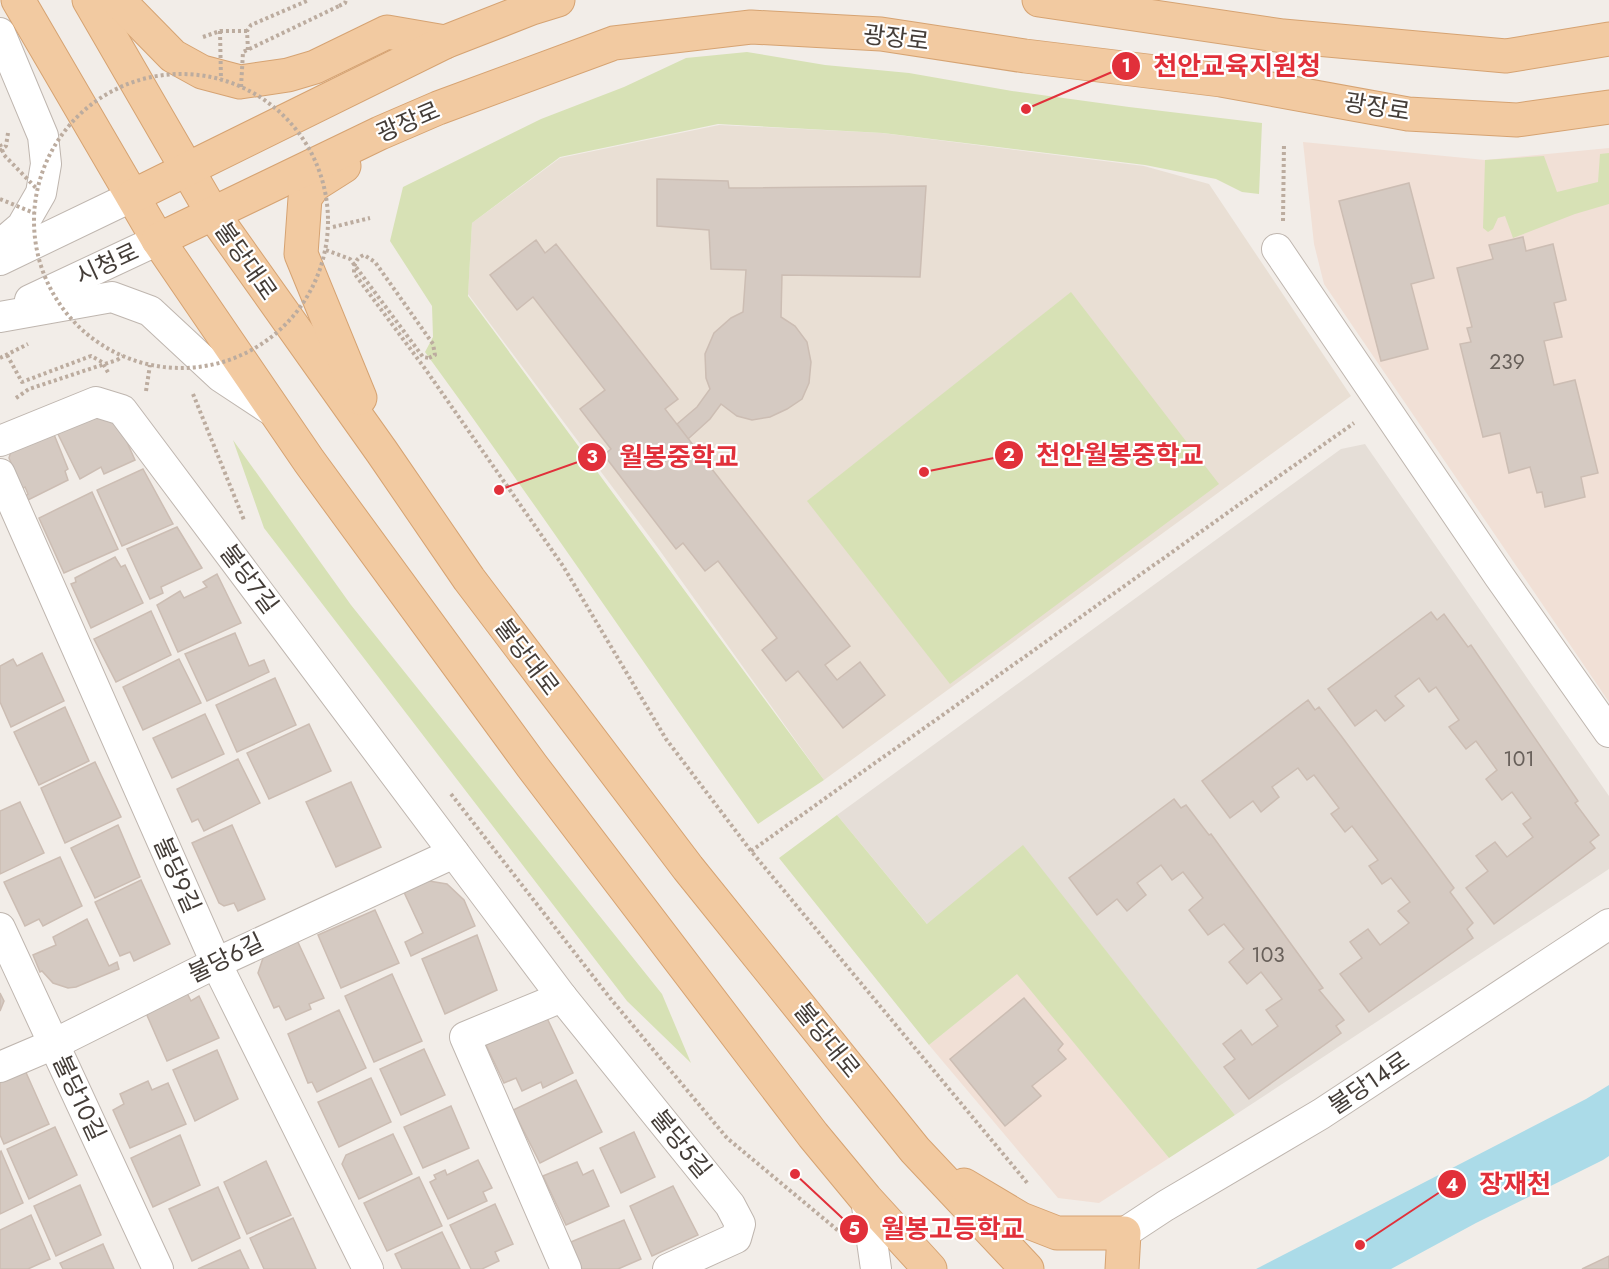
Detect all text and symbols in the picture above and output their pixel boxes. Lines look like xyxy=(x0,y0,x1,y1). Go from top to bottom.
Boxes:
street label: 광장로 xyxy=(861,16,931,59)
callout: 천안교육지원청 xyxy=(1111,44,1333,88)
text: 천안교육지원청 xyxy=(1153,47,1321,85)
text: 1 xyxy=(1121,53,1131,79)
street label: 광장로 xyxy=(1342,84,1413,129)
street label: 광장로 xyxy=(370,92,445,151)
street label: 불당대로 xyxy=(207,214,286,307)
street label: 시청로 xyxy=(69,234,144,293)
house number: 239 xyxy=(1489,347,1525,377)
callout: 천안월봉중학교 xyxy=(994,433,1215,477)
callout: 월봉중학교 xyxy=(577,435,751,479)
text: 천안월봉중학교 xyxy=(1036,436,1204,474)
text: 월봉중학교 xyxy=(619,438,739,476)
text: 2 xyxy=(1003,442,1015,468)
text: 3 xyxy=(586,444,598,470)
street label: 불당7길 xyxy=(212,537,287,621)
street label: 불당대로 xyxy=(487,611,568,703)
house number: 101 xyxy=(1503,744,1535,774)
street label: 불당9길 xyxy=(145,831,210,918)
street label: 불당6길 xyxy=(182,924,269,991)
house number: 103 xyxy=(1251,940,1285,970)
street label: 불당대로 xyxy=(786,994,869,1085)
street label: 불당14로 xyxy=(1321,1043,1416,1123)
street label: 불당10길 xyxy=(44,1049,115,1147)
street label: 불당5길 xyxy=(643,1102,720,1186)
callout: 장재천 xyxy=(1437,1162,1563,1206)
text: 장재천 xyxy=(1479,1165,1551,1203)
text: 4 xyxy=(1446,1172,1458,1198)
callout: 월봉고등학교 xyxy=(839,1207,1037,1251)
text: 월봉고등학교 xyxy=(881,1210,1025,1248)
text: 5 xyxy=(848,1216,860,1242)

